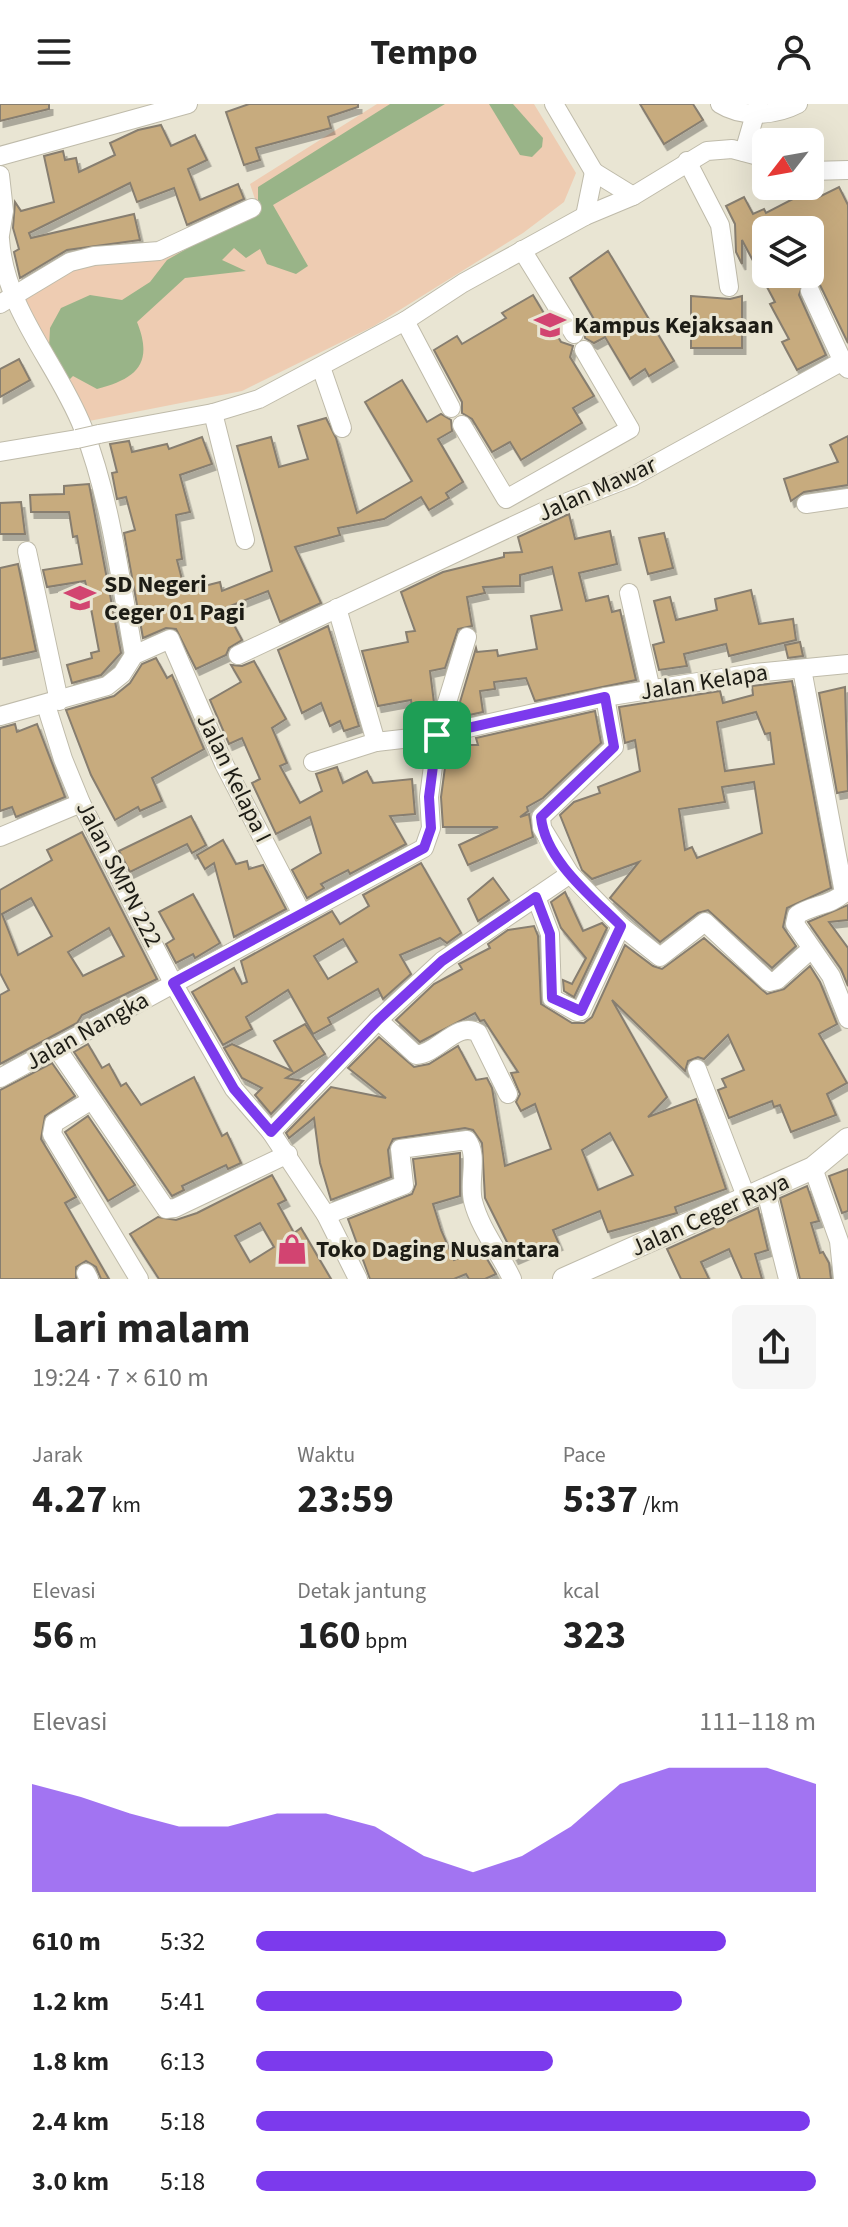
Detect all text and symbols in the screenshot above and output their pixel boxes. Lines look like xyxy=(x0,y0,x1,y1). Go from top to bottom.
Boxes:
text: Tempo xyxy=(370,27,478,78)
icon: menu xyxy=(32,30,76,74)
icon: person xyxy=(772,30,816,74)
north arrow xyxy=(752,128,824,200)
map controls xyxy=(752,128,824,288)
button: layers xyxy=(752,216,824,288)
school or university icon: Kampus Kejaksaan xyxy=(533,308,567,342)
place label: Kampus Kejaksaan xyxy=(574,308,774,343)
street label: Jalan Mawar xyxy=(532,447,663,531)
place label: SD Negeri Ceger 01 Pagi xyxy=(104,567,245,630)
school or university icon: SD Negeri Ceger 01 Pagi xyxy=(63,581,97,615)
street label: Jalan Kelapa xyxy=(638,655,770,709)
pin xyxy=(403,701,471,769)
street label: Jalan Kelapa I xyxy=(188,708,280,848)
icon: arrive xyxy=(415,713,459,757)
street label: Jalan SMPN 222 xyxy=(67,795,171,953)
street label: Jalan Nangka xyxy=(19,983,155,1079)
street label: Jalan Ceger Raya xyxy=(625,1164,795,1266)
shop icon: Toko Daging Nusantara xyxy=(275,1232,309,1266)
place label: Toko Daging Nusantara xyxy=(316,1232,560,1267)
text: Lari malam xyxy=(32,1297,251,1360)
button: share xyxy=(732,1305,816,1389)
text: 19:24 · 7 × 610 m xyxy=(32,1359,209,1396)
text: Jarak xyxy=(32,1439,83,1471)
text: Waktu xyxy=(297,1439,355,1471)
text: Pace xyxy=(563,1439,606,1471)
text: 4.27 xyxy=(32,1471,107,1528)
text: 23:59 xyxy=(297,1471,394,1528)
text: 5:37 xyxy=(563,1471,638,1528)
text: km xyxy=(107,1489,141,1521)
text: /km xyxy=(638,1489,679,1521)
text: Elevasi xyxy=(32,1575,96,1607)
text: Detak jantung xyxy=(297,1575,426,1607)
text: kcal xyxy=(563,1575,600,1607)
text: 56 xyxy=(32,1607,74,1664)
text: 160 xyxy=(297,1607,361,1664)
text: 323 xyxy=(563,1607,626,1664)
text: m xyxy=(74,1625,97,1657)
text: bpm xyxy=(361,1625,408,1657)
text: Elevasi xyxy=(32,1703,107,1740)
text: 111–118 m xyxy=(699,1703,816,1740)
text: 610 m xyxy=(32,1923,101,1960)
text: 5:32 xyxy=(160,1923,205,1960)
text: 1.2 km xyxy=(32,1983,109,2020)
text: 5:41 xyxy=(160,1983,205,2020)
text: 1.8 km xyxy=(32,2043,109,2080)
text: 6:13 xyxy=(160,2043,205,2080)
text: 2.4 km xyxy=(32,2103,109,2140)
text: 5:18 xyxy=(160,2103,205,2140)
text: 3.0 km xyxy=(32,2163,109,2200)
text: 5:18 xyxy=(160,2163,205,2200)

